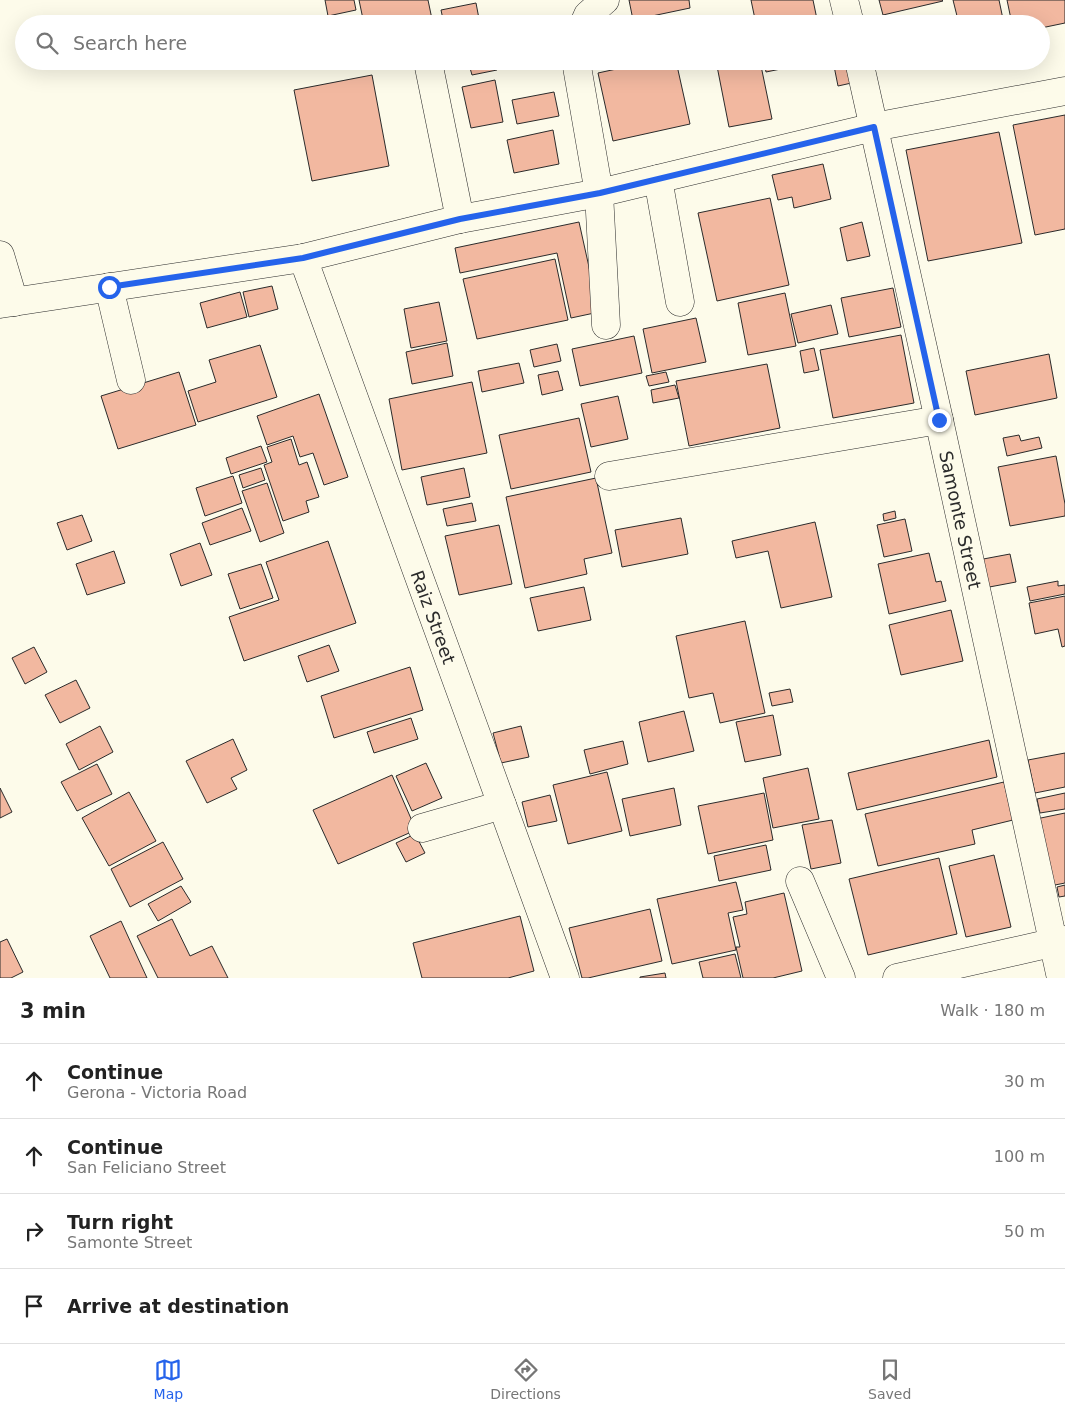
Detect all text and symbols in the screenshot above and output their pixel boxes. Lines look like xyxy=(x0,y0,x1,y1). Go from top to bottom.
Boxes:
search box xyxy=(15,15,1050,70)
icon: search xyxy=(33,29,61,57)
text: Search here xyxy=(73,32,187,54)
route start xyxy=(98,276,121,299)
route end xyxy=(928,409,951,432)
street label: Samonte Street xyxy=(936,449,986,591)
street label: Raiz Street xyxy=(407,567,460,667)
text: 3 min xyxy=(20,999,86,1023)
text: Walk · 180 m xyxy=(940,1001,1045,1020)
text: Continue xyxy=(67,1061,163,1083)
icon: ahead xyxy=(20,1067,48,1095)
text: 30 m xyxy=(1004,1072,1045,1091)
text: Gerona - Victoria Road xyxy=(67,1083,247,1102)
text: Continue xyxy=(67,1136,163,1158)
icon: ahead xyxy=(20,1142,48,1170)
text: 100 m xyxy=(994,1147,1045,1166)
text: San Feliciano Street xyxy=(67,1158,226,1177)
text: Turn right xyxy=(67,1211,173,1233)
icon: right xyxy=(20,1217,48,1245)
text: 50 m xyxy=(1004,1222,1045,1241)
text: Samonte Street xyxy=(67,1233,192,1252)
icon: arrive xyxy=(20,1292,48,1320)
text: Arrive at destination xyxy=(67,1295,289,1317)
tab: Map xyxy=(154,1356,183,1402)
tab: Directions xyxy=(490,1356,561,1402)
tab: Saved xyxy=(868,1356,911,1402)

